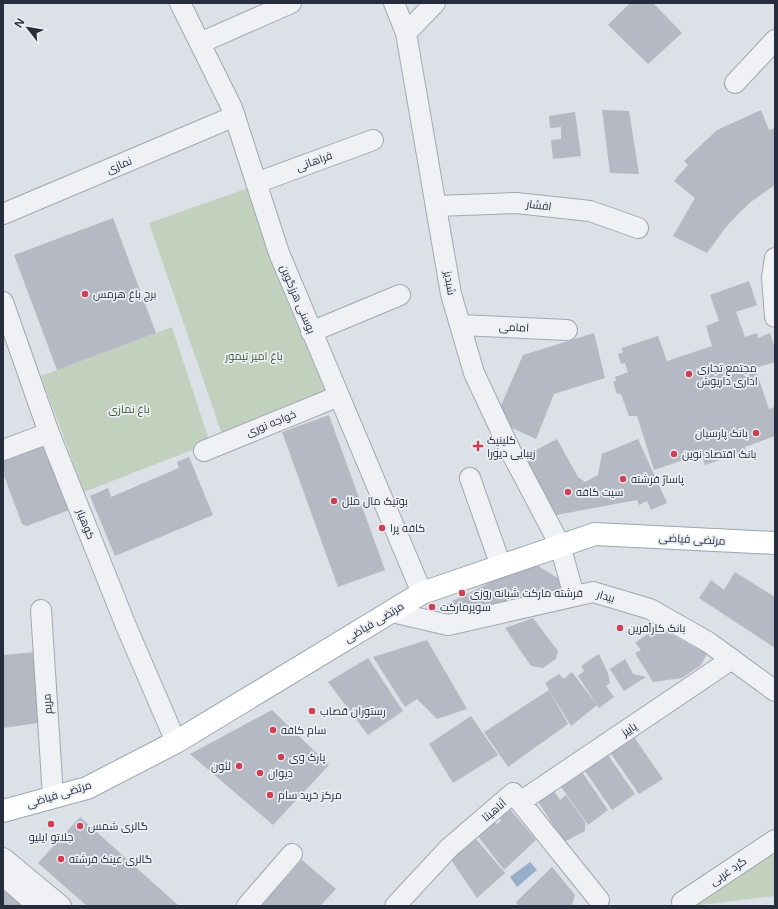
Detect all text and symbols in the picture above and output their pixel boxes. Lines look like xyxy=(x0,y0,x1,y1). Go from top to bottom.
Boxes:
north arrow xyxy=(8,8,48,48)
text: N xyxy=(10,15,28,30)
street label: فراهانی xyxy=(294,147,334,174)
street label: نمازی xyxy=(104,152,134,177)
street label: افشار xyxy=(525,195,552,213)
street label: بوسنی هرزگوین xyxy=(277,262,320,336)
street label: شبدیز xyxy=(441,269,460,296)
place label: برج باغ هرمس xyxy=(93,286,156,302)
marker: برج باغ هرمس xyxy=(80,289,90,299)
street label: امامی xyxy=(499,318,529,335)
park label: باغ امیر تیمور xyxy=(224,348,283,364)
place label: مجتمع تجاری اداری داریوش xyxy=(697,360,758,388)
marker: مجتمع تجاری اداری داریوش xyxy=(684,369,694,379)
park label: باغ نمازی xyxy=(108,401,150,417)
street label: خواجه نوری xyxy=(244,406,298,439)
place label: بانک پارسیان xyxy=(695,425,748,440)
marker: بانک پارسیان xyxy=(751,428,761,438)
place label: کلینیک زیبایی دیورا xyxy=(487,432,535,460)
marker: کلینیک زیبایی دیورا xyxy=(472,440,484,452)
place label: بانک اقتصاد نوین xyxy=(682,446,757,461)
marker: بانک اقتصاد نوین xyxy=(669,449,679,459)
place label: پاساژ فرشته xyxy=(631,471,684,486)
marker: پاساژ فرشته xyxy=(618,474,628,484)
place label: سیت کافه xyxy=(576,484,623,499)
marker: سیت کافه xyxy=(563,487,573,497)
place label: بوتیک مال ملل xyxy=(342,493,408,508)
marker: بوتیک مال ملل xyxy=(329,496,339,506)
street label: کوهیار xyxy=(73,506,99,541)
place label: کافه پرا xyxy=(390,520,425,535)
marker: کافه پرا xyxy=(377,523,387,533)
street label: مرتضی فیاضی xyxy=(658,529,726,548)
place label: فرشته مارکت شبانه روزی xyxy=(470,585,583,600)
street label: بیدار xyxy=(594,586,617,605)
marker: فرشته مارکت شبانه روزی xyxy=(457,588,467,598)
street label: مرتضی فیاضی xyxy=(341,598,406,645)
place label: سوپرمارکت xyxy=(440,599,491,614)
marker: سوپرمارکت xyxy=(427,602,437,612)
place label: بانک کارآفرین xyxy=(628,620,686,635)
marker: بانک کارآفرین xyxy=(615,623,625,633)
street label: مریم xyxy=(38,693,56,715)
place label: رستوران قصاب xyxy=(320,703,386,718)
marker: رستوران قصاب xyxy=(307,706,317,716)
street label: پاییز xyxy=(617,718,639,740)
place label: سام کافه xyxy=(281,722,326,738)
marker: سام کافه xyxy=(268,725,278,735)
place label: پارک وی xyxy=(289,749,325,764)
marker: پارک وی xyxy=(276,752,286,762)
place label: لئون xyxy=(211,758,231,773)
marker: لئون xyxy=(234,761,244,771)
place label: دیوان xyxy=(268,765,293,780)
marker: دیوان xyxy=(255,768,265,778)
street label: مرتضی فیاضی xyxy=(25,777,93,811)
place label: مرکز خرید سام xyxy=(278,787,342,803)
marker: مرکز خرید سام xyxy=(265,790,275,800)
street label: آناهیتا xyxy=(478,795,509,824)
place label: گالری شمس xyxy=(88,818,148,833)
marker: جلاتو ایلیو xyxy=(46,819,56,829)
marker: گالری شمس xyxy=(75,821,85,831)
place label: جلاتو ایلیو xyxy=(29,829,73,844)
place label: گالری عینک فرشته xyxy=(69,851,152,866)
street label: گرد غربی xyxy=(706,853,749,888)
marker: گالری عینک فرشته xyxy=(56,854,66,864)

